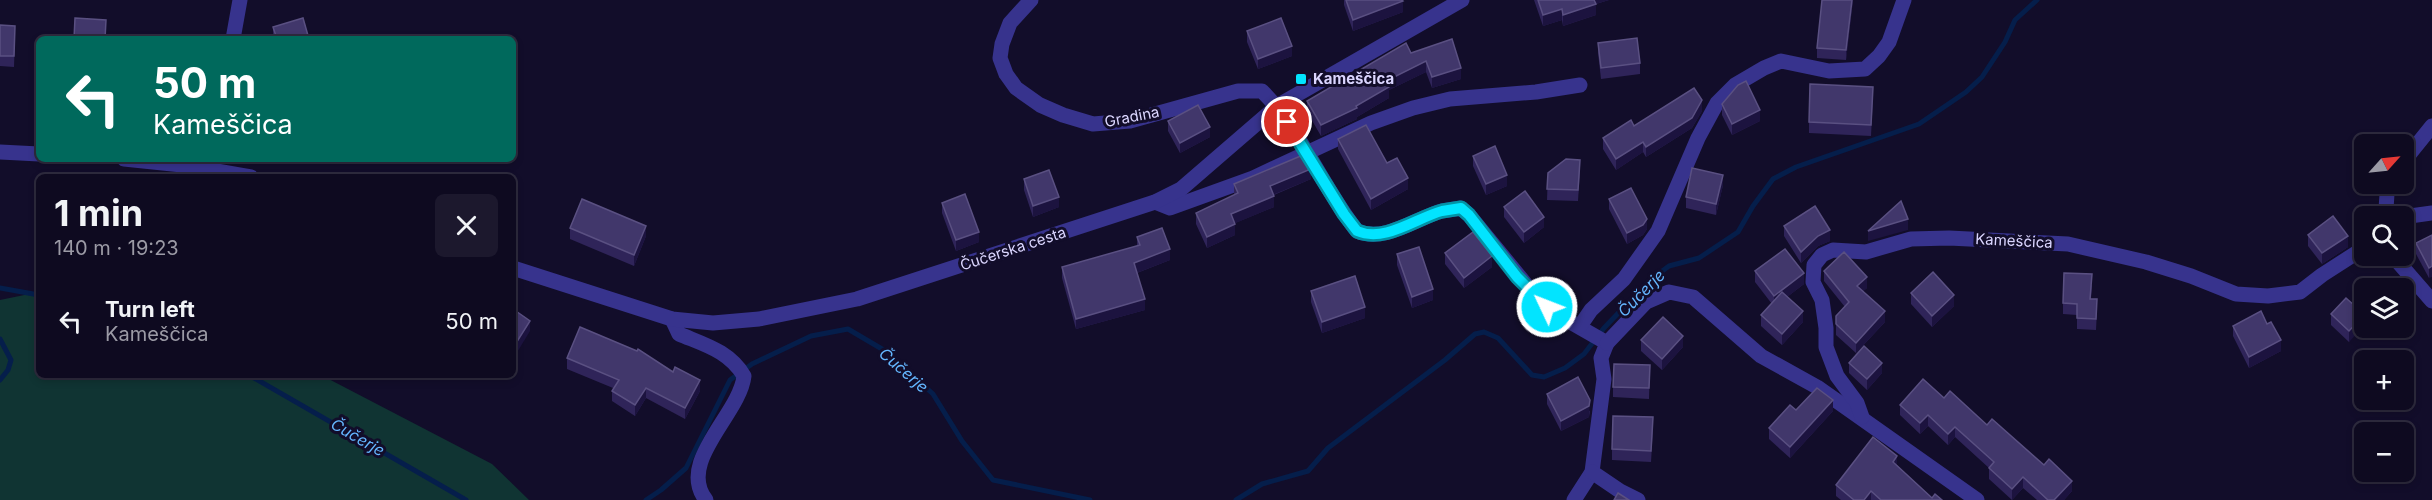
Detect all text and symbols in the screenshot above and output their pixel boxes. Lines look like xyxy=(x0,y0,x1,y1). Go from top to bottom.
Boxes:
text: 50 m xyxy=(153,57,256,108)
icon: left xyxy=(54,60,132,138)
place label: Kameščica xyxy=(1313,69,1394,88)
marker: Kameščica xyxy=(1294,72,1308,86)
pin xyxy=(1261,96,1312,147)
street label: Gradina xyxy=(1103,102,1161,131)
icon: arrive xyxy=(1270,105,1303,138)
text: Kameščica xyxy=(153,108,293,141)
north arrow xyxy=(2354,134,2414,194)
map controls xyxy=(2354,134,2414,482)
text: 1 min xyxy=(54,191,143,235)
button: close xyxy=(435,194,498,257)
button: search xyxy=(2354,206,2414,266)
street label: Čučerska cesta xyxy=(957,222,1068,275)
street label: Kameščica xyxy=(1975,229,2053,252)
text: 140 m · 19:23 xyxy=(54,236,179,260)
water label: Čučerje xyxy=(1613,265,1669,321)
position arrow xyxy=(1515,275,1579,339)
button: layers xyxy=(2354,278,2414,338)
text: Turn left xyxy=(105,296,195,322)
icon: left xyxy=(54,305,87,338)
text: 50 m xyxy=(445,308,498,334)
text: Kameščica xyxy=(105,322,209,346)
water label: Čučerje xyxy=(875,343,933,397)
button: + xyxy=(2354,350,2414,410)
water label: Čučerje xyxy=(328,414,388,460)
button: − xyxy=(2354,422,2414,482)

